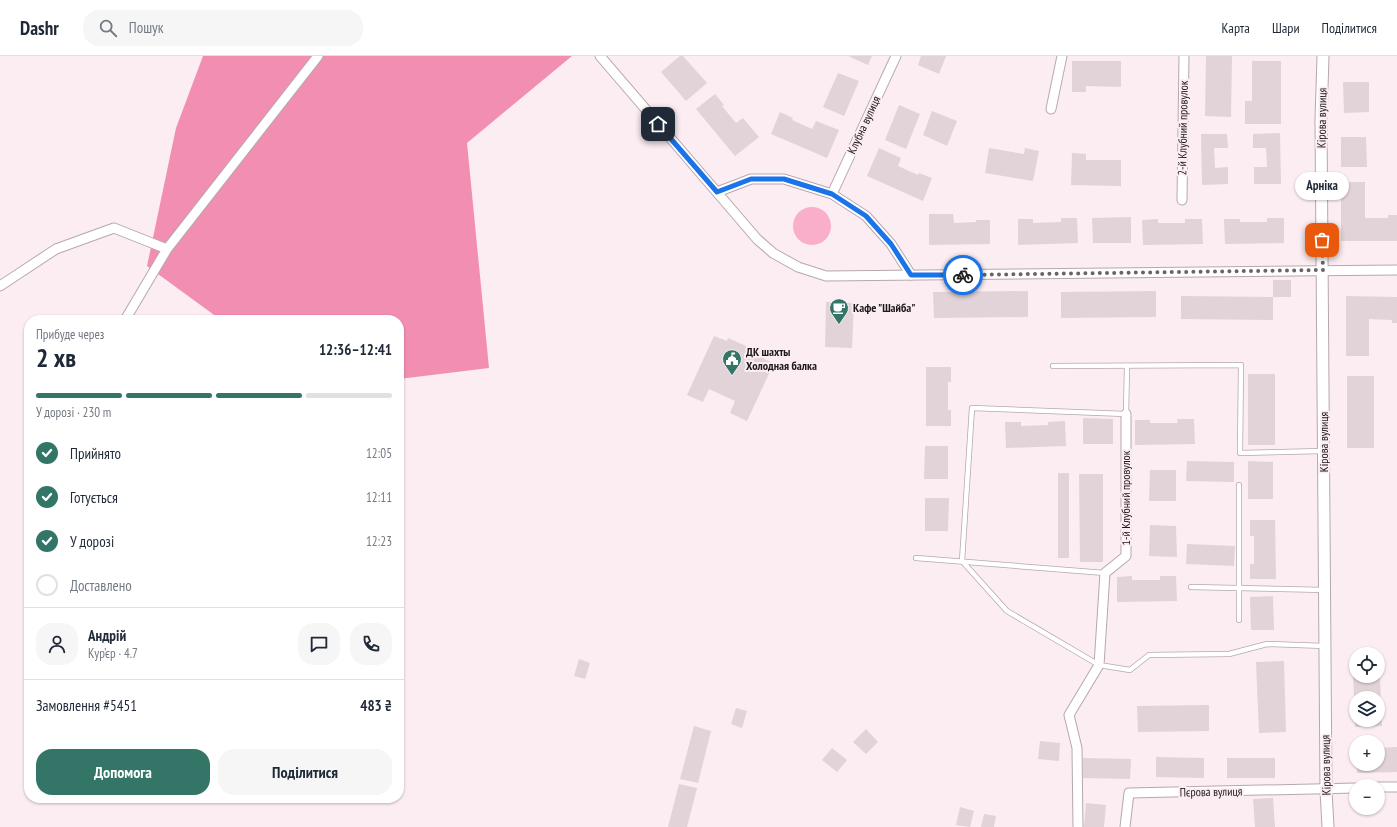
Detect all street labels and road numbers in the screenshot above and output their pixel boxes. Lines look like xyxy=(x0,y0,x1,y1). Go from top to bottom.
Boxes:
street label: 2-й Клубний провулок xyxy=(1174,80,1191,176)
street label: Кірова вулиця xyxy=(1313,87,1330,148)
street label: Клубна вулиця xyxy=(844,93,884,156)
street label: Кірова вулиця xyxy=(1316,411,1331,472)
street label: 1-й Клубний провулок xyxy=(1118,450,1133,545)
street label: Кірова вулиця xyxy=(1317,734,1334,795)
street label: Пєрова вулиця xyxy=(1180,783,1243,800)

